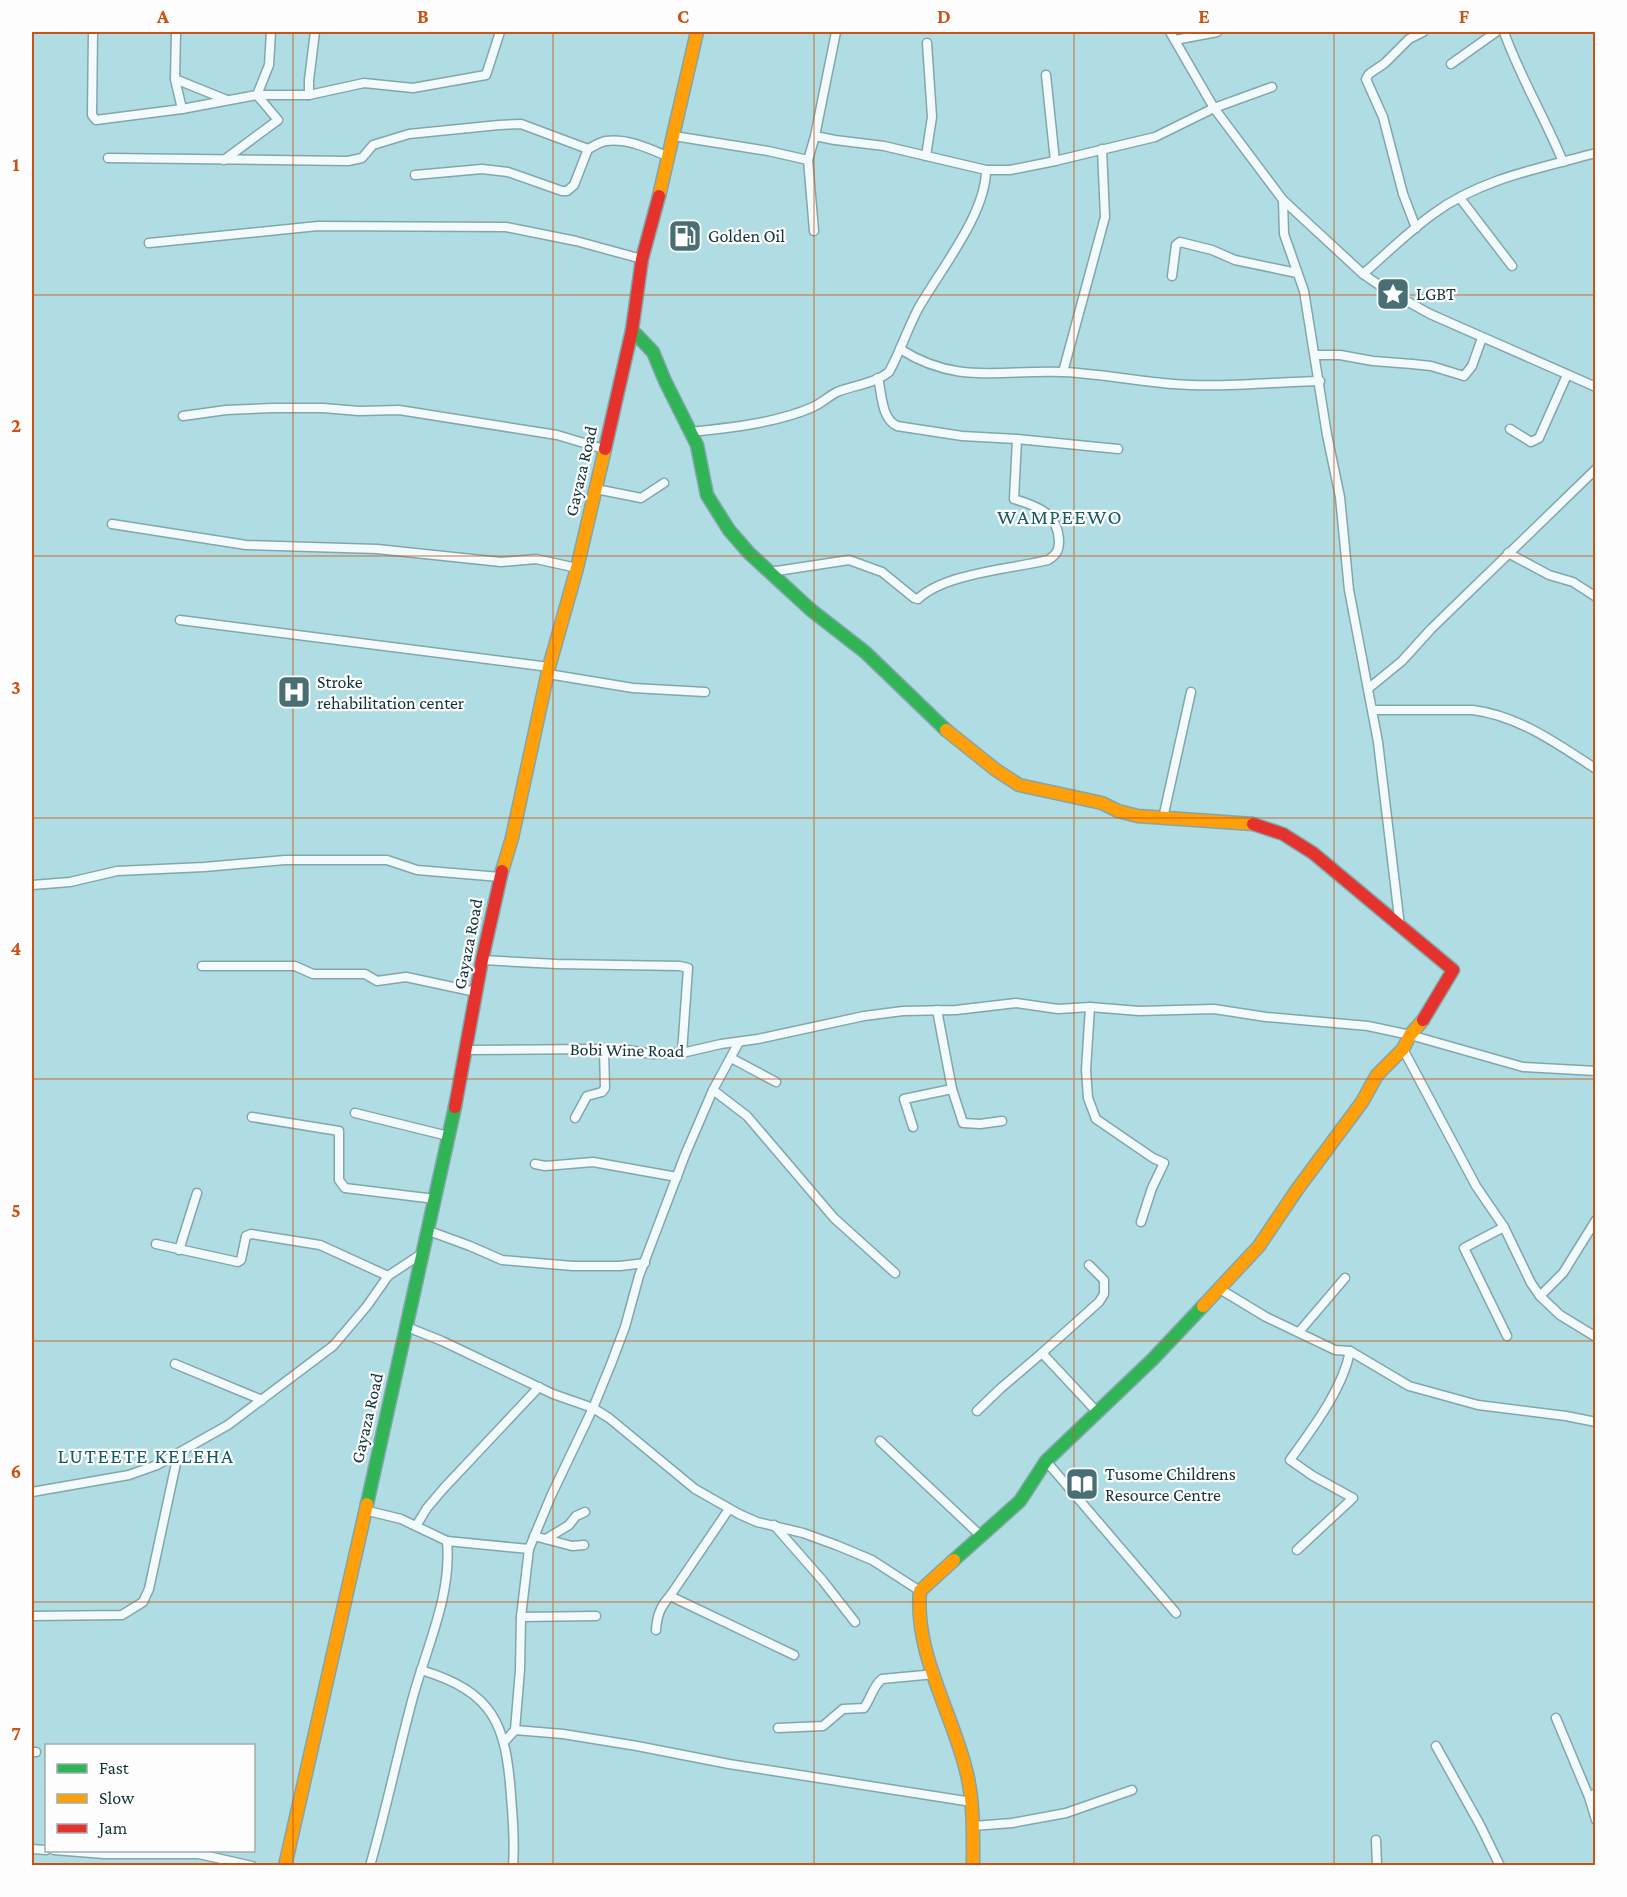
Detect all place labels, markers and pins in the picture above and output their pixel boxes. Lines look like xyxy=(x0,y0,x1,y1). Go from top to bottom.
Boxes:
fuel station icon: Golden Oil xyxy=(667,218,703,254)
place label: Golden Oil xyxy=(708,226,785,246)
place icon: LGBT xyxy=(1375,276,1411,312)
place label: LGBT xyxy=(1416,284,1456,304)
place label: Stroke rehabilitation center xyxy=(317,672,465,713)
hospital icon: Stroke rehabilitation center xyxy=(276,674,312,710)
place label: Tusome Childrens Resource Centre xyxy=(1105,1464,1236,1505)
library icon: Tusome Childrens Resource Centre xyxy=(1064,1466,1100,1502)

